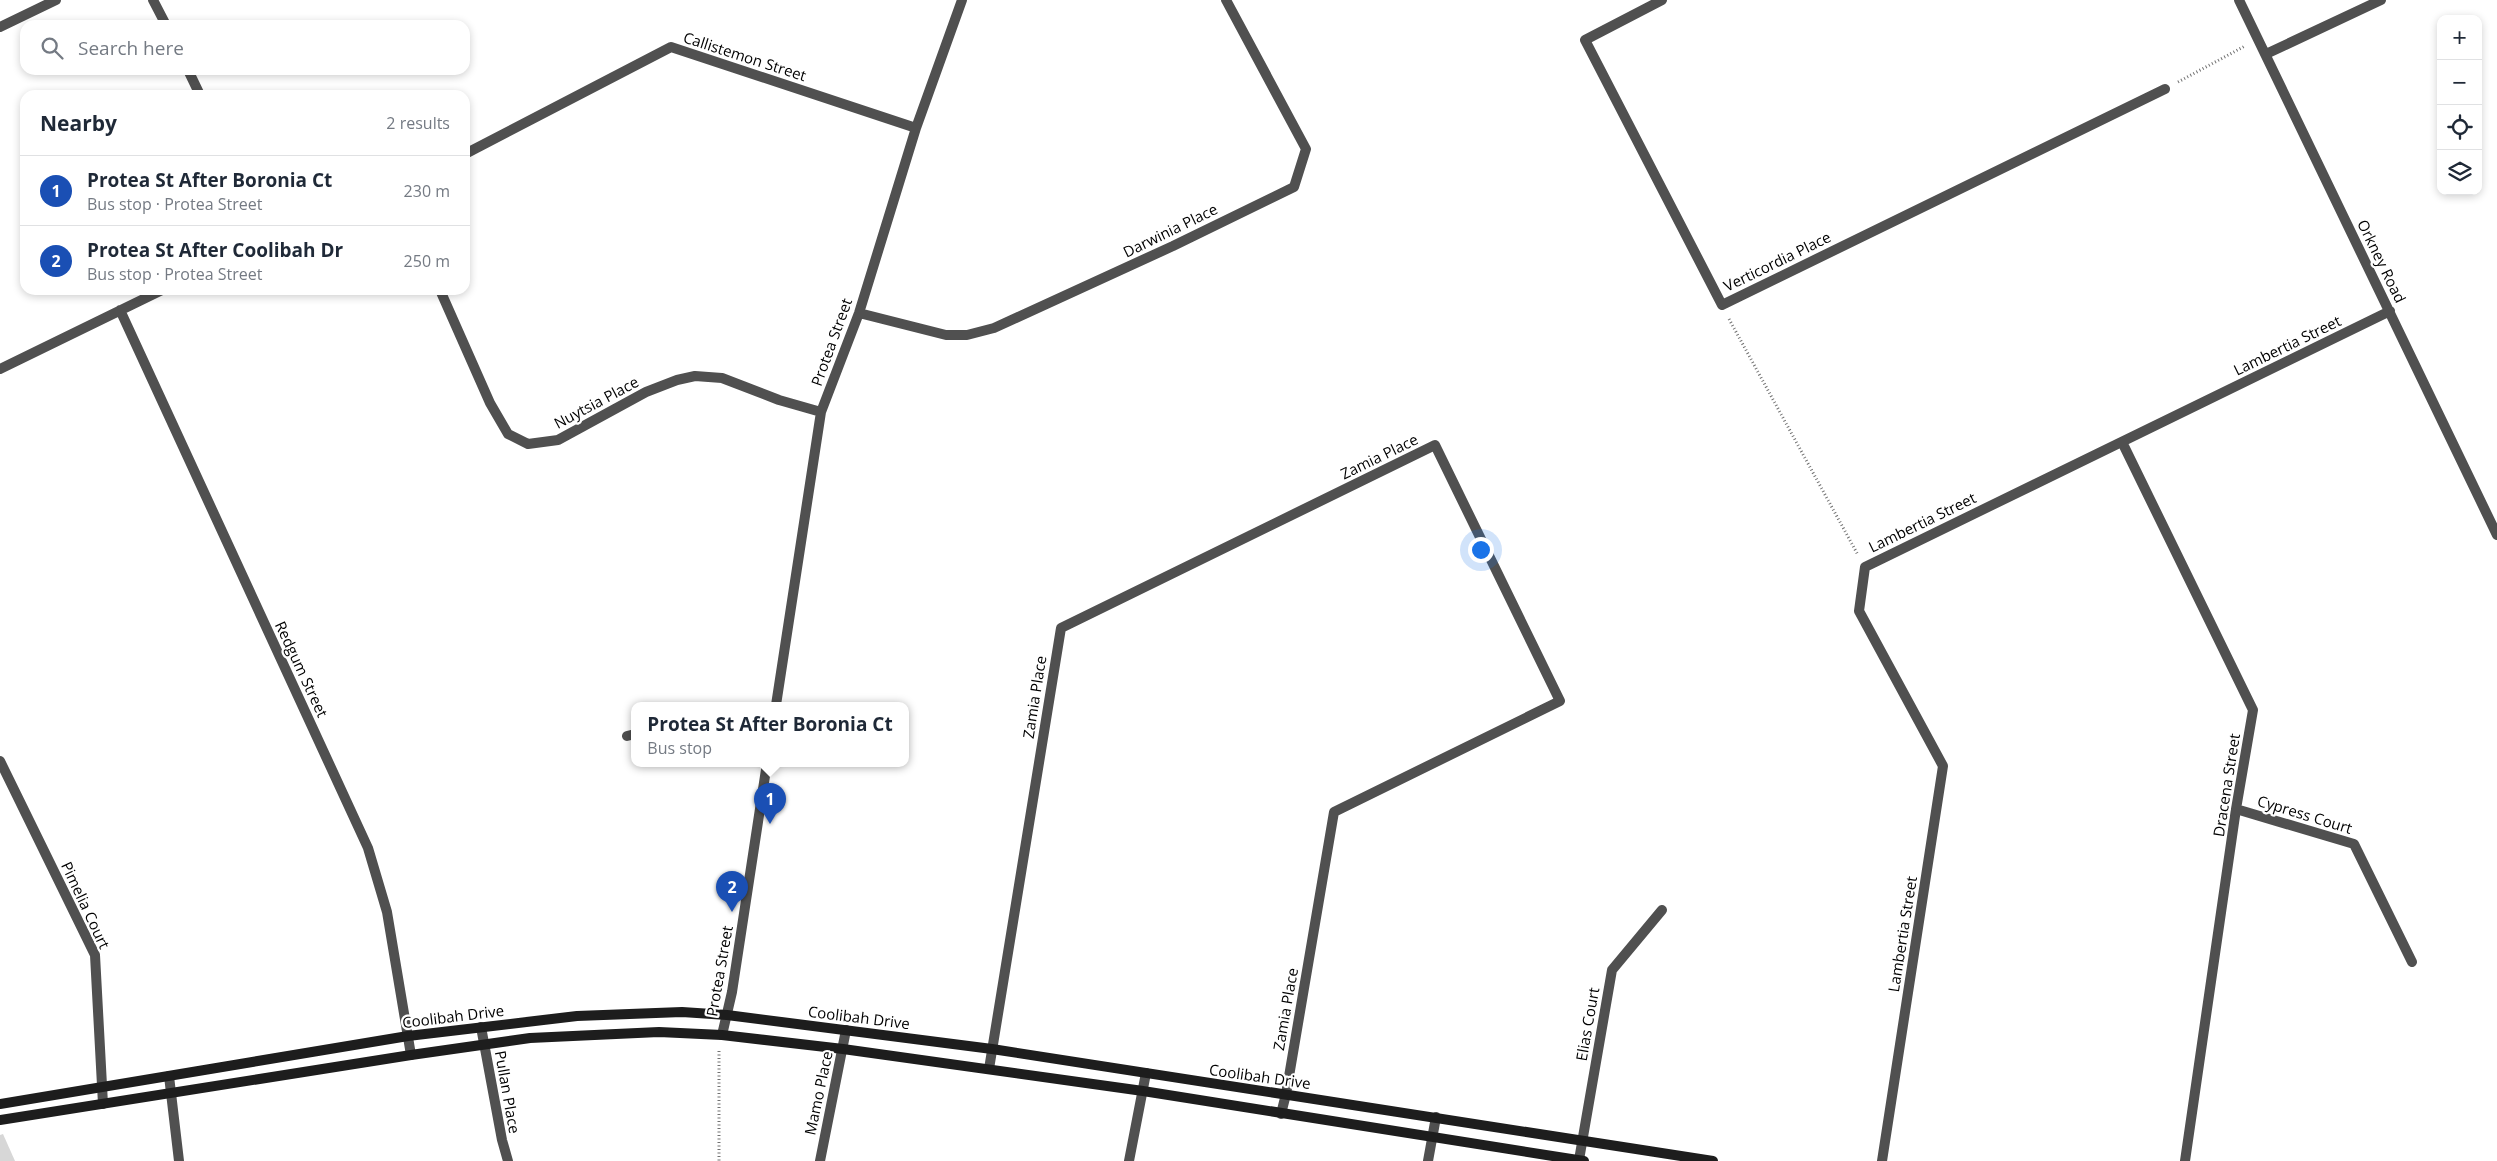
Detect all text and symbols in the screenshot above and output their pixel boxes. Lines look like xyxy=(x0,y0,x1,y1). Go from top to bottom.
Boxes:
map controls xyxy=(2437,15,2482,195)
button: + xyxy=(2437,15,2482,60)
search box xyxy=(20,20,470,75)
street label: Callistemon Street xyxy=(681,27,809,85)
icon: search xyxy=(38,34,66,62)
text: Search here xyxy=(78,35,184,61)
button: − xyxy=(2437,60,2482,105)
button: locate xyxy=(2437,105,2482,150)
text: Nearby xyxy=(40,109,117,137)
text: 2 results xyxy=(386,112,450,134)
button: layers xyxy=(2437,150,2482,195)
text: Protea St After Boronia Ct xyxy=(87,167,332,193)
text: 1 xyxy=(51,180,61,202)
text: 230 m xyxy=(404,180,450,202)
text: Bus stop · Protea Street xyxy=(87,193,262,215)
street label: Darwinia Place xyxy=(1119,198,1221,262)
street label: Orkney Road xyxy=(2353,216,2411,306)
street label: Verticordia Place xyxy=(1720,226,1834,296)
text: Protea St After Coolibah Dr xyxy=(87,237,343,263)
text: 2 xyxy=(51,250,61,272)
text: 250 m xyxy=(404,250,450,272)
text: Bus stop · Protea Street xyxy=(87,263,262,285)
street label: Protea Street xyxy=(806,295,856,389)
street label: Lambertia Street xyxy=(2230,310,2344,380)
street label: Nuytsia Place xyxy=(550,371,642,433)
street label: Zamia Place xyxy=(1337,429,1421,483)
street label: Lambertia Street xyxy=(1865,487,1979,557)
your location xyxy=(1468,537,1494,563)
street label: Redgum Street xyxy=(271,618,333,720)
street label: Zamia Place xyxy=(1018,654,1050,740)
popup xyxy=(631,702,909,767)
text: Protea St After Boronia Ct xyxy=(647,711,893,737)
street label: Dracena Street xyxy=(2208,732,2244,838)
text: Bus stop xyxy=(647,737,712,759)
pin: 1 xyxy=(754,783,786,824)
street label: Cypress Court xyxy=(2255,790,2355,838)
street label: Pimelia Court xyxy=(57,858,115,952)
pin: 2 xyxy=(716,871,748,912)
street label: Lambertia Street xyxy=(1883,875,1921,993)
street label: Protea Street xyxy=(701,924,737,1018)
street label: Zamia Place xyxy=(1268,966,1302,1052)
street label: Elias Court xyxy=(1571,986,1603,1062)
street label: Coolibah Drive xyxy=(401,1000,505,1032)
street label: Coolibah Drive xyxy=(807,1001,911,1033)
street label: Pullan Place xyxy=(491,1049,525,1135)
street label: Mamo Place xyxy=(799,1049,837,1137)
street label: Coolibah Drive xyxy=(1208,1059,1312,1093)

